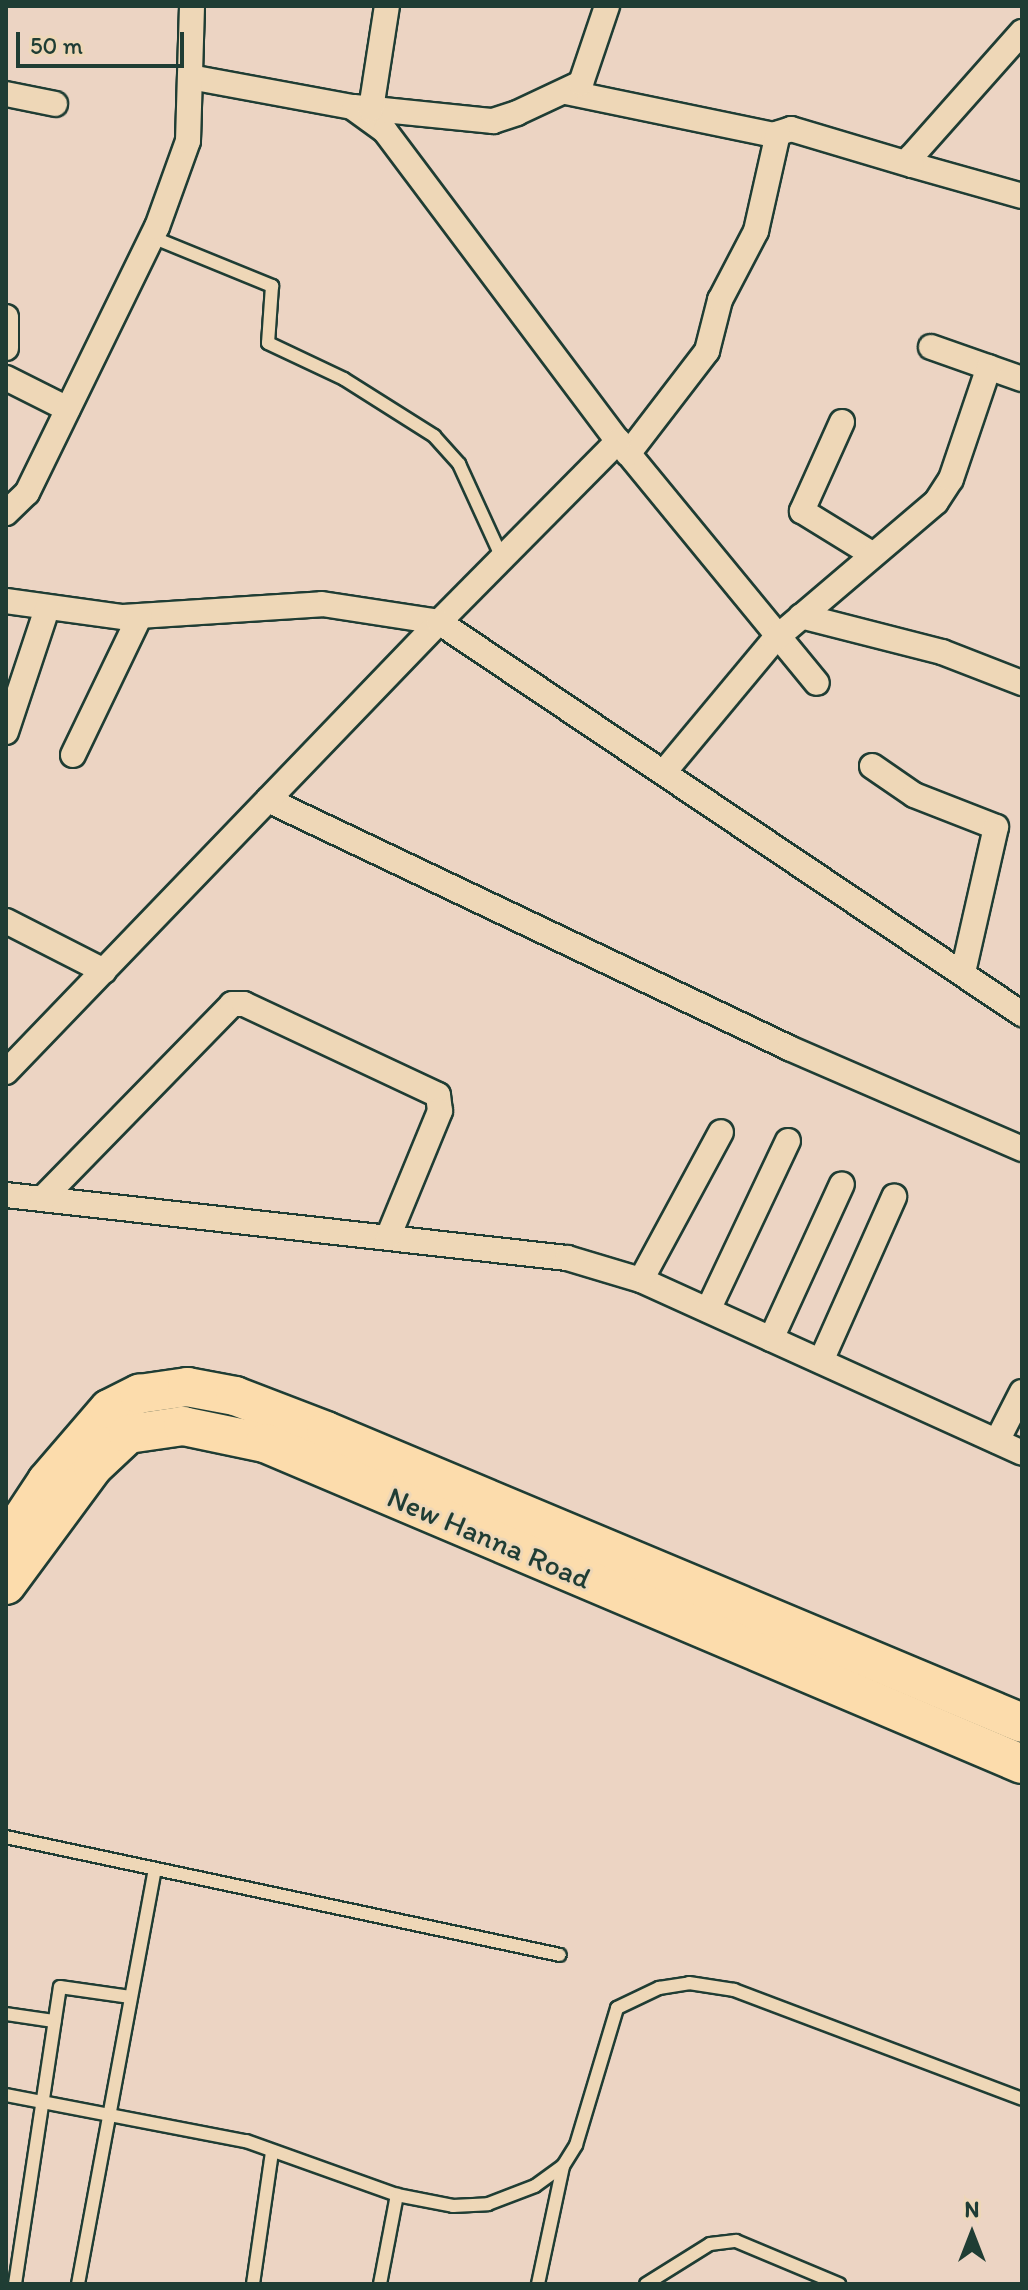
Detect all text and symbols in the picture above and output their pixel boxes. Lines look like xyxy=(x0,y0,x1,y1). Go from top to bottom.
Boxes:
scale bar xyxy=(20,16,188,66)
text: 50 m xyxy=(30,31,83,60)
street label: New Hanna Road xyxy=(382,1479,596,1597)
north arrow xyxy=(932,2194,1012,2274)
text: N xyxy=(965,2196,979,2223)

